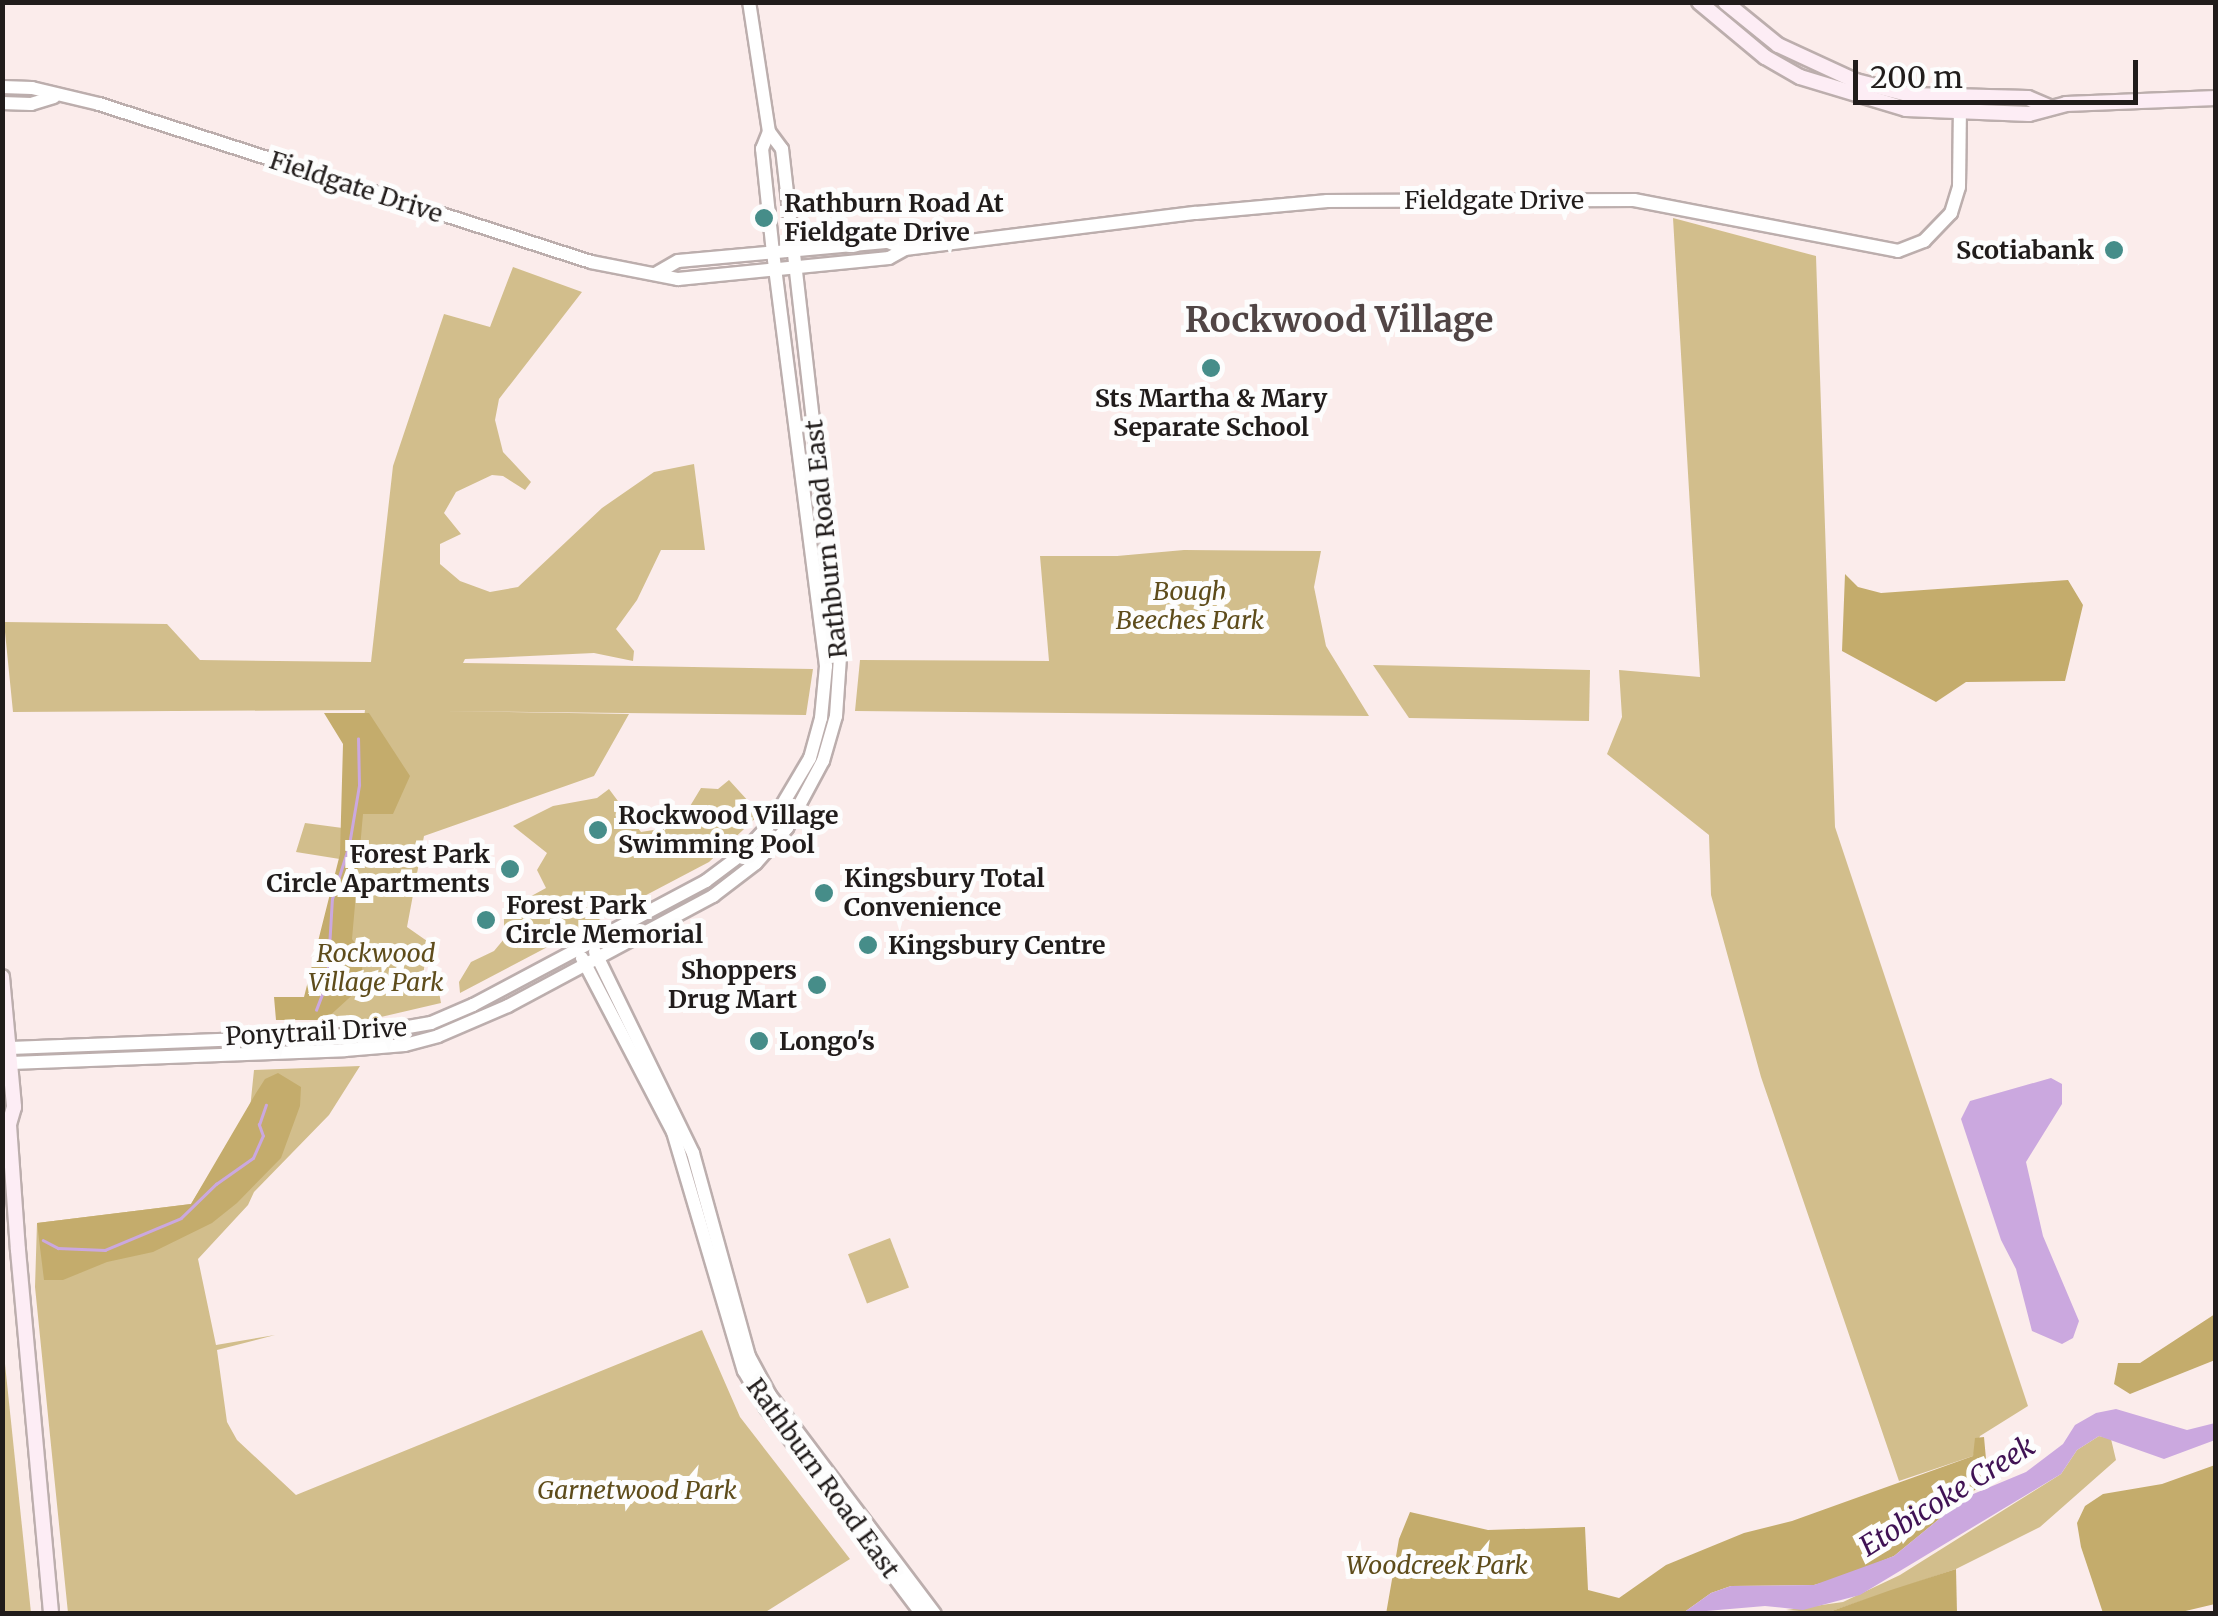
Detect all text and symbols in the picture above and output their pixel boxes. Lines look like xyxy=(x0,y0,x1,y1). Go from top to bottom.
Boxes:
scale bar xyxy=(1858,40,2143,102)
text: 200 m xyxy=(1870,58,1963,96)
street label: Fieldgate Drive xyxy=(266,145,446,229)
street label: Fieldgate Drive xyxy=(1404,185,1584,215)
place label: Rathburn Road At Fieldgate Drive xyxy=(784,189,1004,248)
marker: Rathburn Road At Fieldgate Drive xyxy=(753,207,775,229)
place label: Scotiabank xyxy=(1956,235,2094,265)
marker: Scotiabank xyxy=(2103,239,2125,261)
district label: Rockwood Village xyxy=(1185,299,1493,341)
marker: Sts Martha & Mary Separate School xyxy=(1200,357,1222,379)
place label: Sts Martha & Mary Separate School xyxy=(1095,384,1327,443)
street label: Rathburn Road East xyxy=(799,418,853,660)
park label: Bough Beeches Park xyxy=(1116,577,1264,636)
place label: Rockwood Village Swimming Pool xyxy=(618,801,839,860)
marker: Rockwood Village Swimming Pool xyxy=(587,819,609,841)
place label: Forest Park Circle Apartments xyxy=(267,840,490,899)
marker: Forest Park Circle Apartments xyxy=(499,858,521,880)
place label: Kingsbury Total Convenience xyxy=(844,864,1045,923)
marker: Kingsbury Total Convenience xyxy=(813,882,835,904)
place label: Forest Park Circle Memorial xyxy=(506,891,703,950)
marker: Forest Park Circle Memorial xyxy=(475,909,497,931)
place label: Kingsbury Centre xyxy=(888,930,1106,960)
marker: Kingsbury Centre xyxy=(857,934,879,956)
park label: Rockwood Village Park xyxy=(308,939,444,998)
place label: Shoppers Drug Mart xyxy=(668,956,797,1015)
marker: Shoppers Drug Mart xyxy=(806,974,828,996)
street label: Ponytrail Drive xyxy=(224,1012,408,1052)
place label: Longo's xyxy=(779,1026,875,1056)
marker: Longo's xyxy=(748,1030,770,1052)
street label: Rathburn Road East xyxy=(740,1372,906,1584)
water label: Etobicoke Creek xyxy=(1853,1429,2041,1563)
park label: Garnetwood Park xyxy=(537,1475,737,1505)
park label: Woodcreek Park xyxy=(1346,1550,1528,1580)

